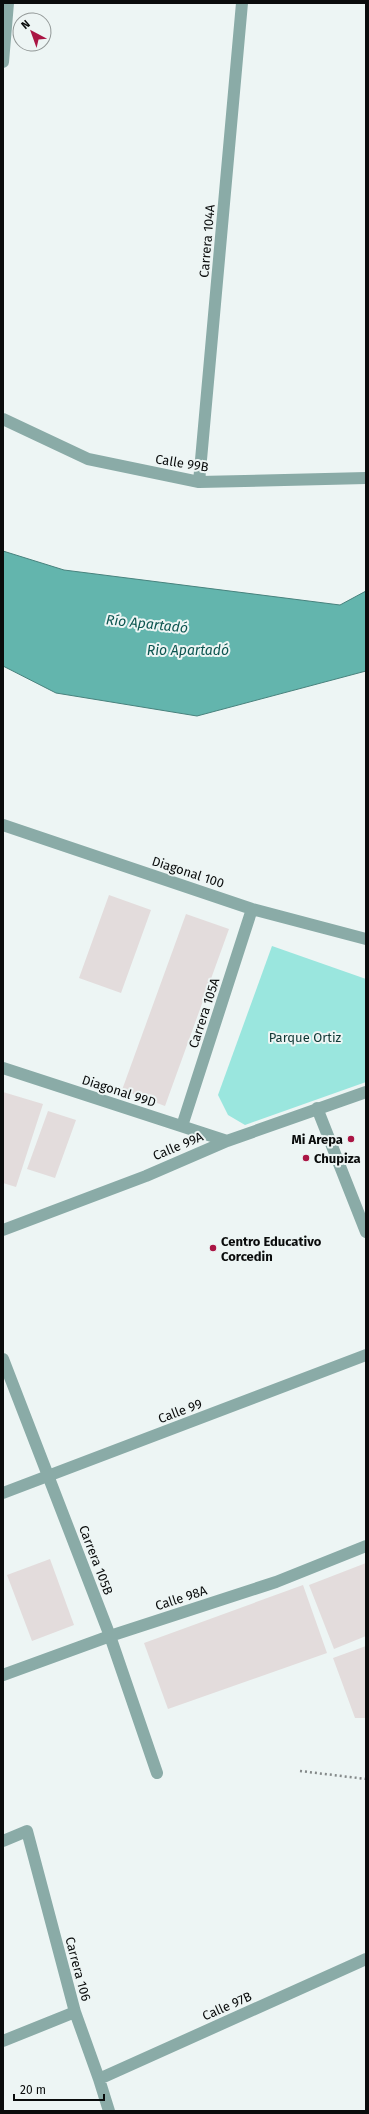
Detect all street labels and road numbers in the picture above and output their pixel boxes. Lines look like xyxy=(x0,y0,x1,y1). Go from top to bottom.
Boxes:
street label: Carrera 104A xyxy=(196,203,218,278)
street label: Calle 99B xyxy=(154,451,210,475)
street label: Diagonal 100 xyxy=(150,853,226,891)
street label: Carrera 105A xyxy=(186,976,223,1050)
street label: Diagonal 99D xyxy=(80,1072,158,1110)
street label: Calle 99A xyxy=(151,1129,206,1163)
street label: Calle 99 xyxy=(156,1396,204,1426)
street label: Carrera 105B xyxy=(76,1523,116,1597)
street label: Calle 98A xyxy=(153,1582,209,1613)
street label: Carrera 106 xyxy=(62,1935,94,2003)
street label: Calle 97B xyxy=(200,1988,254,2024)

